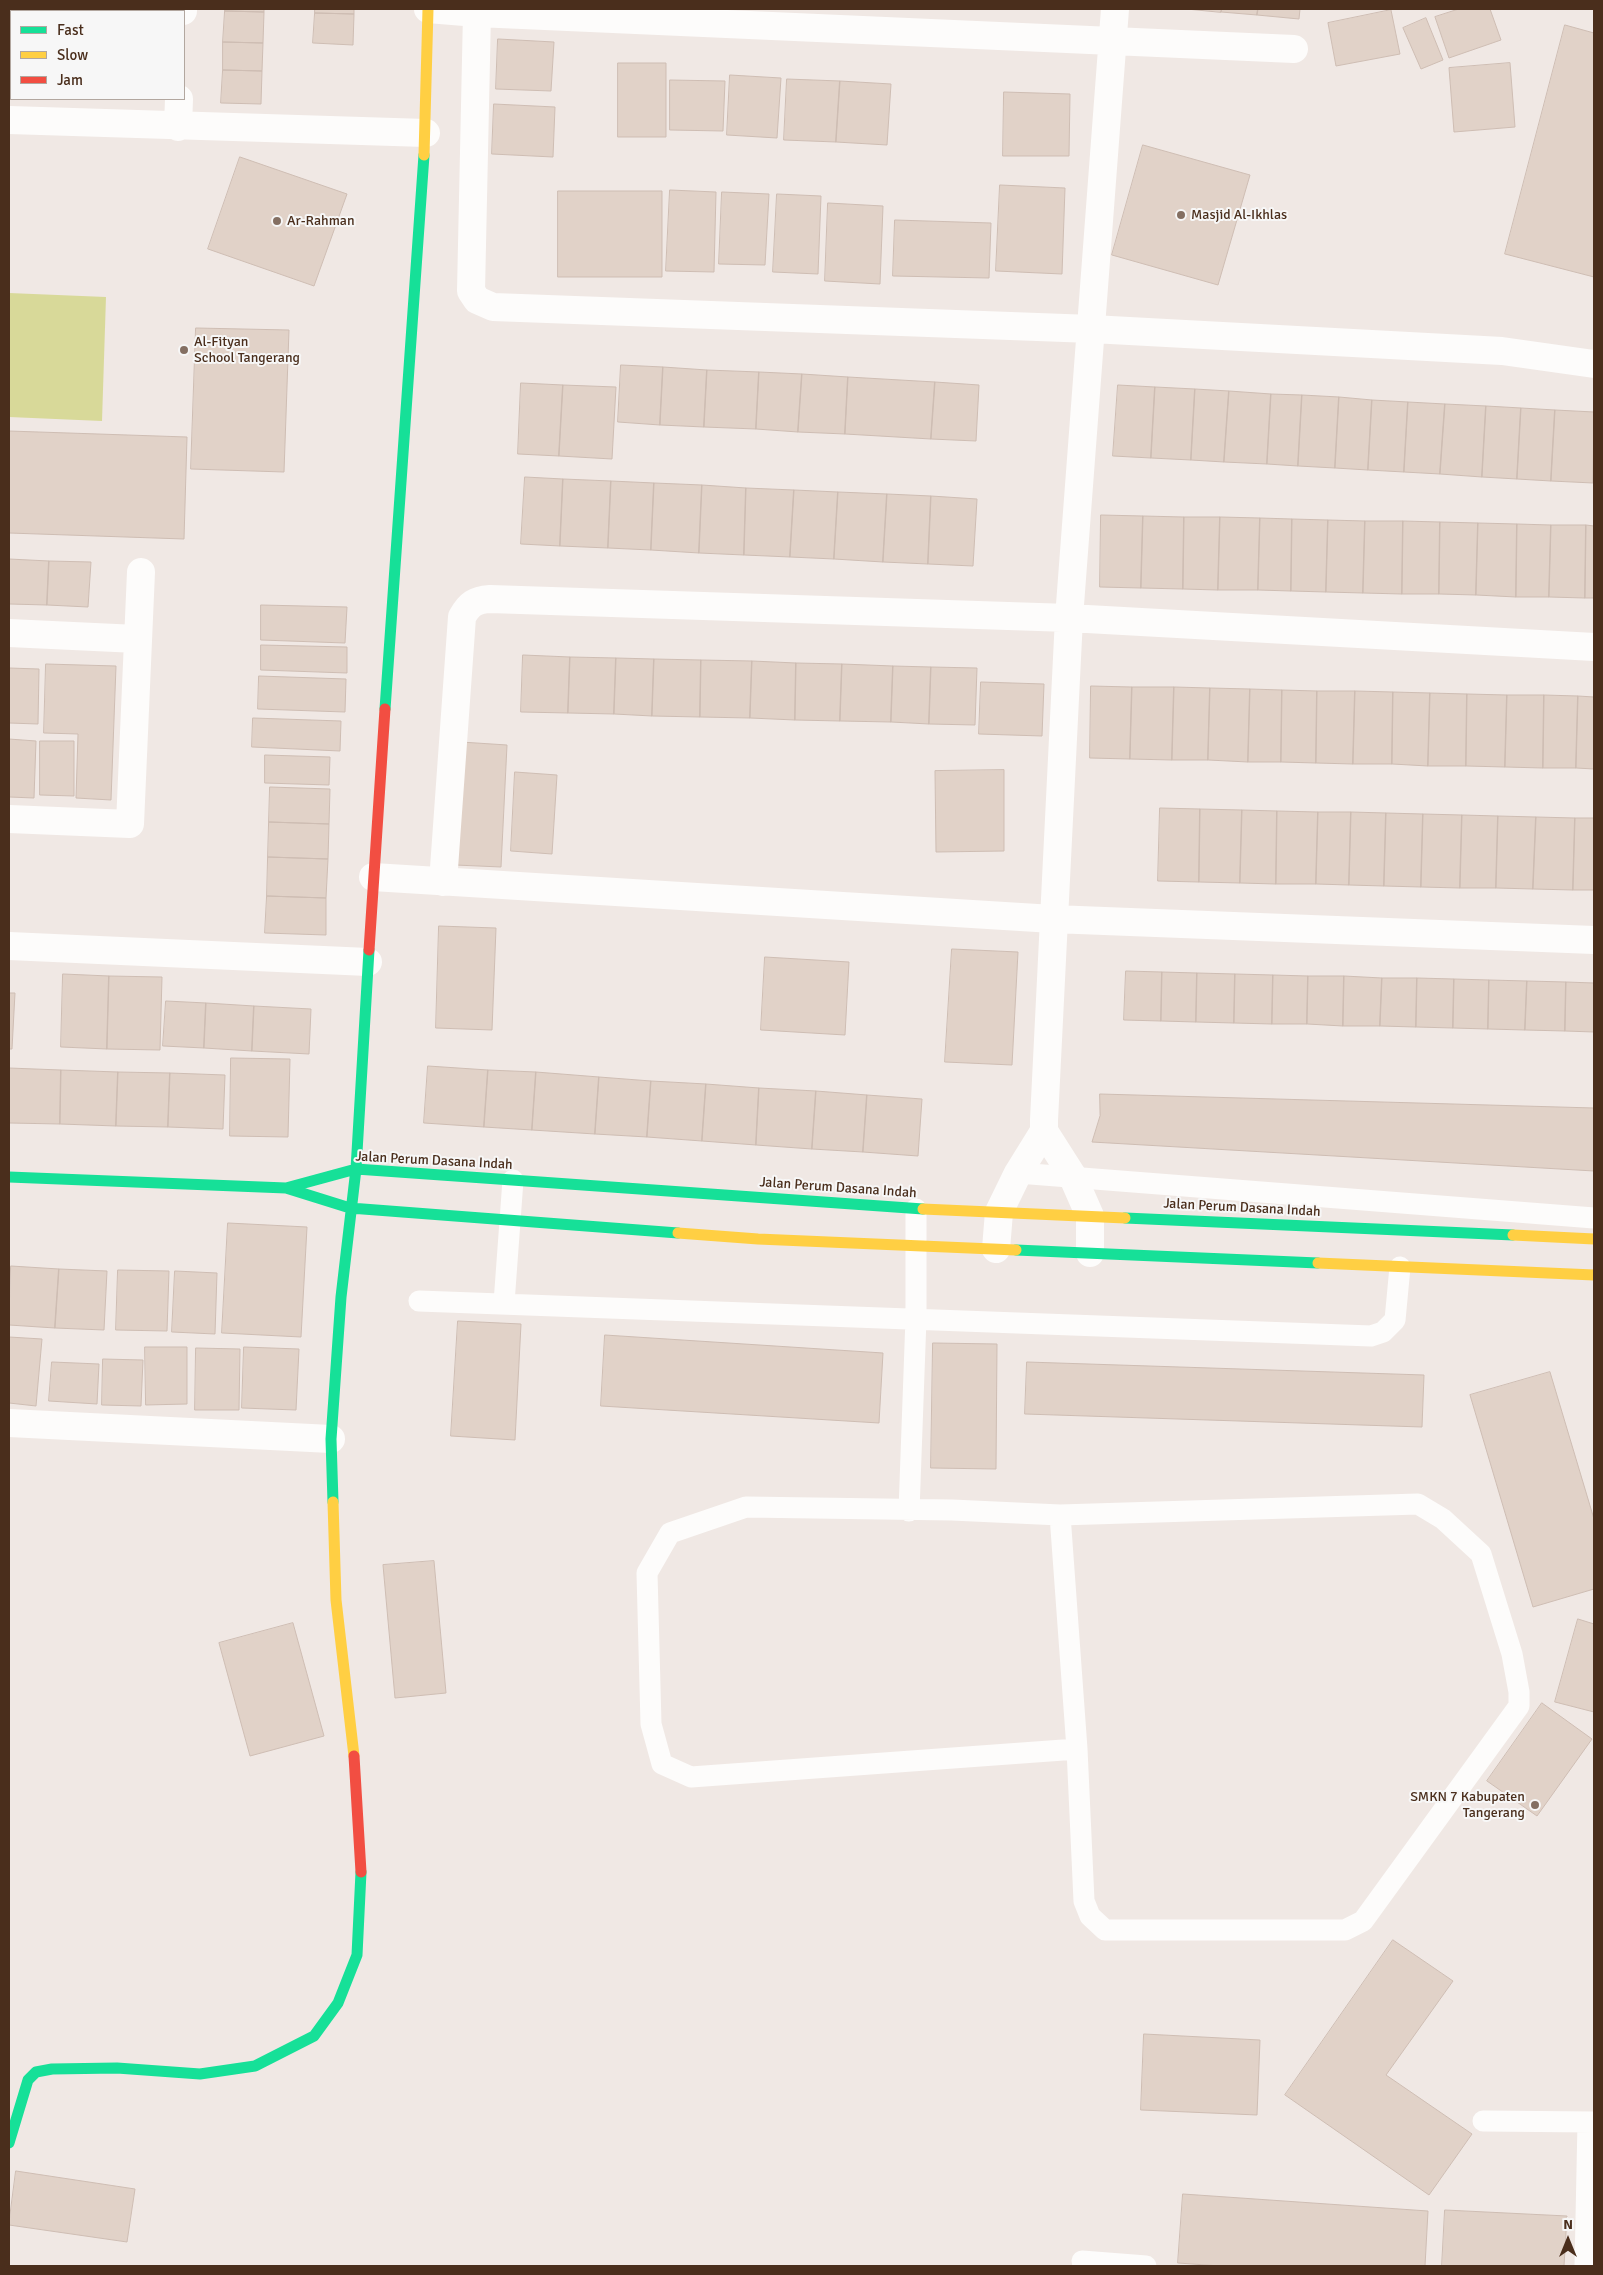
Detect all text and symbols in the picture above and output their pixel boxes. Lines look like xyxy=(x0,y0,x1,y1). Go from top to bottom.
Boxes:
legend xyxy=(10,10,185,100)
text: Fast xyxy=(57,21,84,39)
text: Slow xyxy=(57,46,88,64)
text: Jam xyxy=(57,71,83,89)
place label: Masjid Al-Ikhlas xyxy=(1191,207,1287,223)
marker: Masjid Al-Ikhlas xyxy=(1175,209,1187,221)
place label: Ar-Rahman xyxy=(287,213,355,229)
marker: Ar-Rahman xyxy=(271,215,283,227)
place label: Al-Fityan School Tangerang xyxy=(194,334,300,367)
marker: Al-Fityan School Tangerang xyxy=(178,344,190,356)
street label: Jalan Perum Dasana Indah xyxy=(355,1148,513,1174)
street label: Jalan Perum Dasana Indah xyxy=(759,1174,917,1202)
street label: Jalan Perum Dasana Indah xyxy=(1163,1195,1321,1221)
place label: SMKN 7 Kabupaten Tangerang xyxy=(1410,1789,1525,1821)
marker: SMKN 7 Kabupaten Tangerang xyxy=(1529,1799,1541,1811)
north arrow xyxy=(1543,2215,1593,2265)
text: N xyxy=(1563,2216,1573,2233)

